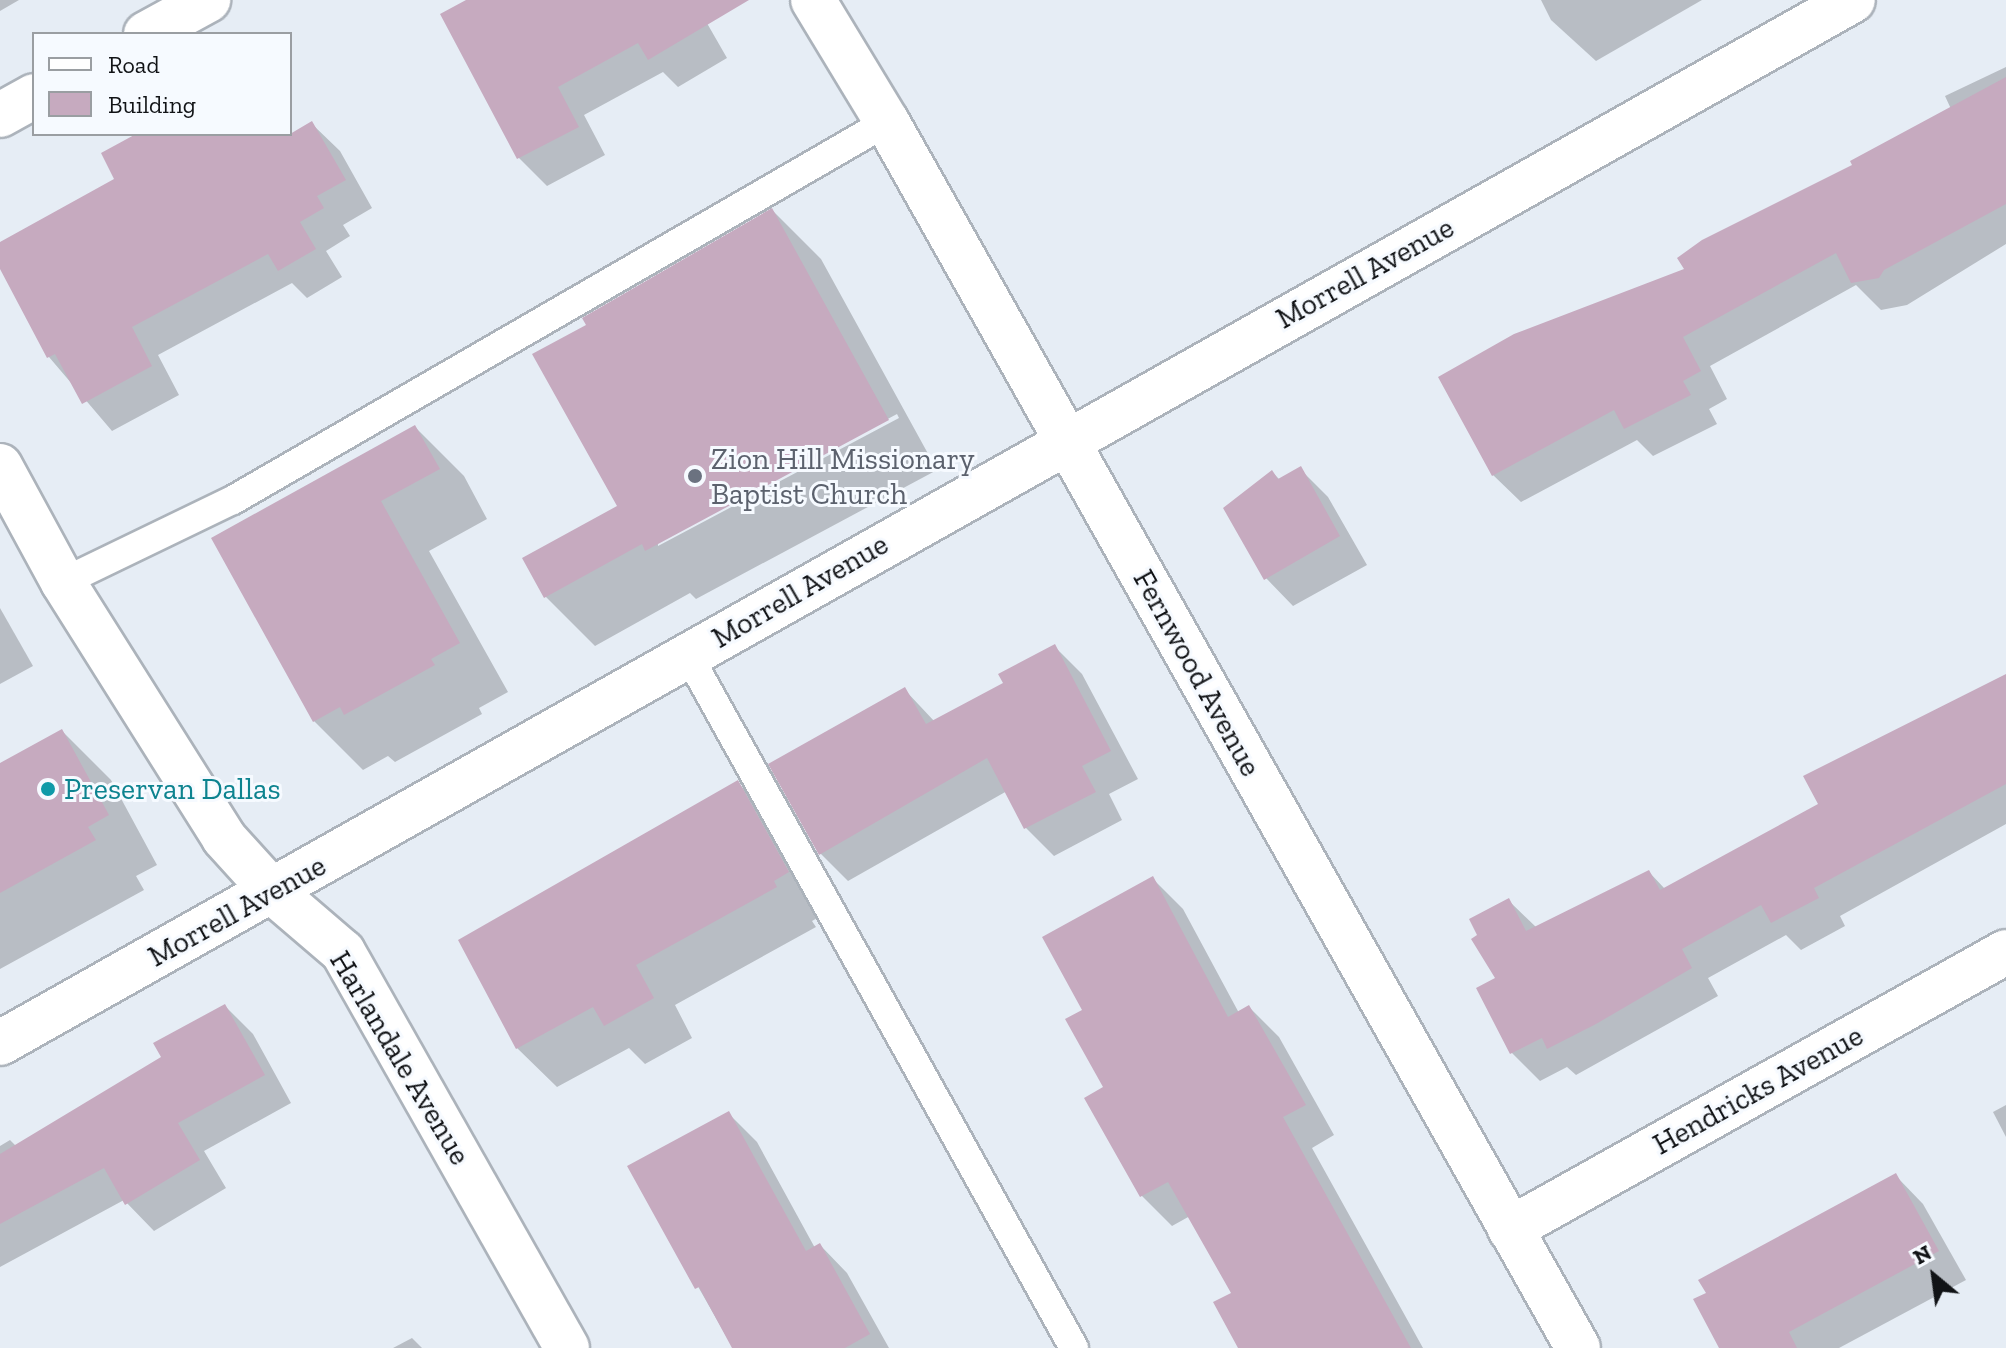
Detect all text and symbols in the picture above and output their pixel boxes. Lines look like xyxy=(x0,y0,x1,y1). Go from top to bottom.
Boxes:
legend xyxy=(32,32,292,136)
text: Road xyxy=(108,50,160,79)
text: Building xyxy=(108,90,196,119)
street label: Morrell Avenue xyxy=(1270,209,1460,337)
place label: Zion Hill Missionary Baptist Church xyxy=(711,441,974,512)
marker: Zion Hill Missionary Baptist Church xyxy=(686,467,704,485)
street label: Morrell Avenue xyxy=(705,526,895,656)
street label: Fernwood Avenue xyxy=(1125,563,1269,783)
place label: Preservan Dallas xyxy=(64,771,281,807)
marker: Preservan Dallas xyxy=(39,780,57,798)
street label: Morrell Avenue xyxy=(142,847,332,975)
street label: Harlandale Avenue xyxy=(322,944,478,1172)
street label: Hendricks Avenue xyxy=(1646,1017,1870,1163)
north arrow xyxy=(1894,1236,1974,1316)
text: N xyxy=(1908,1239,1936,1270)

